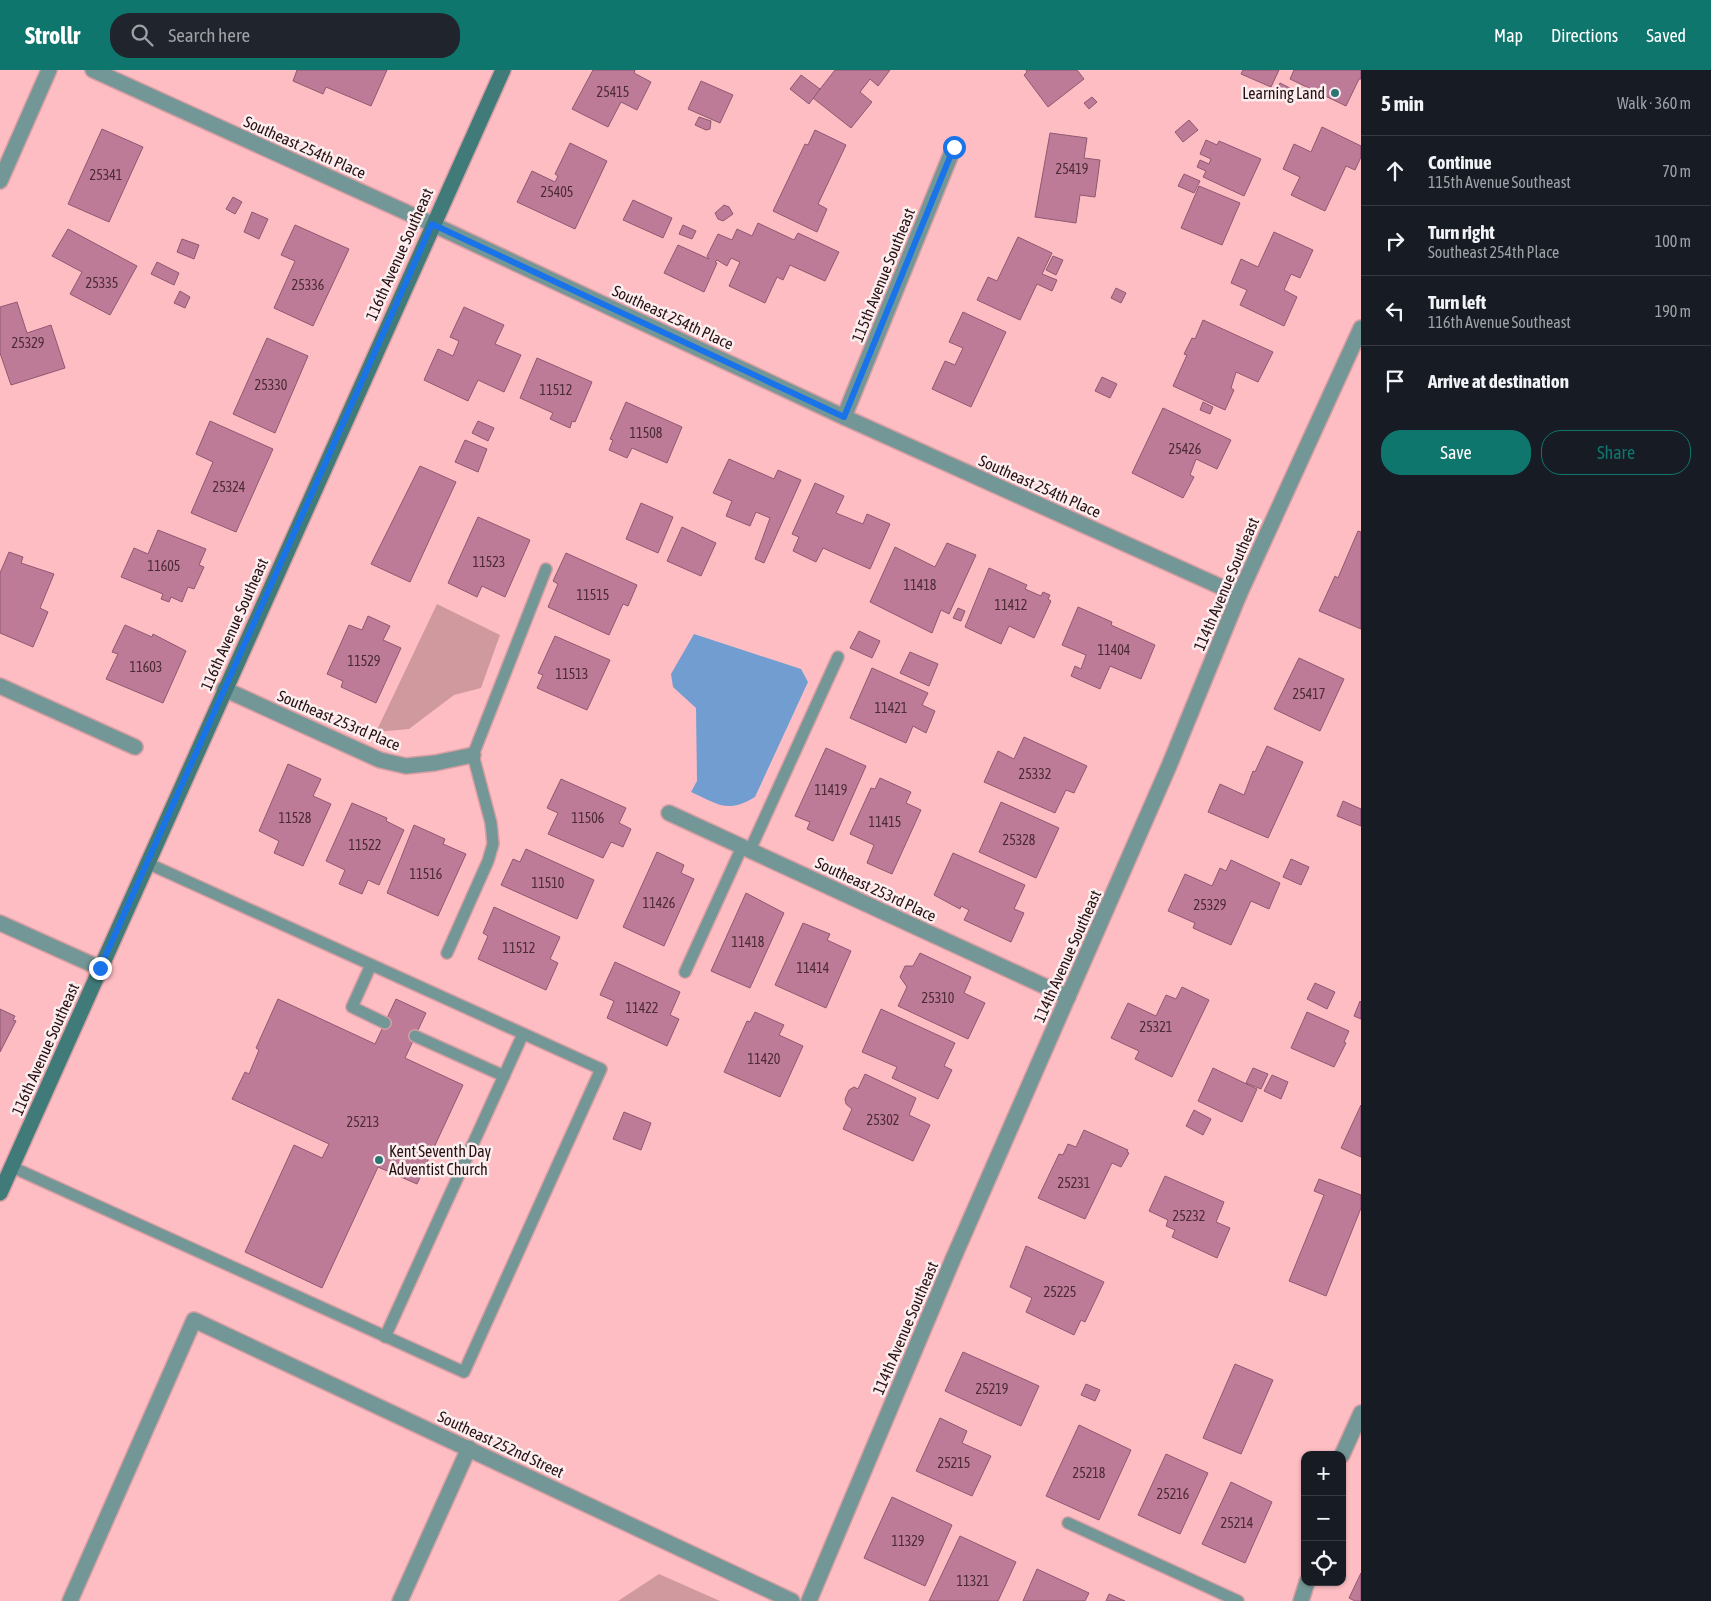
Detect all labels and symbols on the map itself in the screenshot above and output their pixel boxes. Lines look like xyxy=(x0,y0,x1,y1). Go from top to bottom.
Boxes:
house number: 25415 xyxy=(597,84,629,100)
place label: Learning Land xyxy=(1242,84,1325,103)
marker: Learning Land xyxy=(1329,87,1341,99)
street label: Southeast 254th Place xyxy=(241,112,369,182)
route start xyxy=(943,136,966,159)
house number: 25419 xyxy=(1056,161,1088,177)
house number: 25341 xyxy=(90,167,122,183)
house number: 25405 xyxy=(541,184,573,200)
street label: 116th Avenue Southeast xyxy=(362,185,436,323)
street label: 115th Avenue Southeast xyxy=(848,205,918,345)
house number: 25335 xyxy=(86,275,118,291)
house number: 25336 xyxy=(292,277,325,293)
street label: Southeast 254th Place xyxy=(610,281,736,353)
house number: 25329 xyxy=(12,335,44,351)
house number: 25330 xyxy=(255,377,288,393)
house number: 11512 xyxy=(540,382,572,398)
house number: 11508 xyxy=(630,425,663,441)
house number: 25426 xyxy=(1169,441,1202,457)
street label: Southeast 254th Place xyxy=(976,451,1104,521)
house number: 25324 xyxy=(213,479,246,495)
street label: 114th Avenue Southeast xyxy=(1190,514,1262,653)
house number: 11523 xyxy=(473,554,505,570)
street label: 116th Avenue Southeast xyxy=(197,555,271,693)
house number: 11605 xyxy=(148,558,180,574)
house number: 11418 xyxy=(904,577,937,593)
house number: 11515 xyxy=(577,587,609,603)
house number: 11412 xyxy=(995,597,1027,613)
house number: 11404 xyxy=(1098,642,1131,658)
house number: 11529 xyxy=(348,653,380,669)
house number: 11603 xyxy=(130,659,162,675)
house number: 11513 xyxy=(556,666,588,682)
street label: Southeast 253rd Place xyxy=(275,686,403,754)
house number: 25417 xyxy=(1293,686,1325,702)
house number: 11421 xyxy=(875,700,907,716)
house number: 25332 xyxy=(1019,766,1051,782)
house number: 11419 xyxy=(815,782,847,798)
house number: 11528 xyxy=(279,810,312,826)
house number: 11506 xyxy=(572,810,605,826)
house number: 11415 xyxy=(869,814,901,830)
house number: 25328 xyxy=(1003,832,1036,848)
house number: 11522 xyxy=(349,837,381,853)
street label: Southeast 253rd Place xyxy=(813,853,939,925)
house number: 11516 xyxy=(410,866,443,882)
house number: 11510 xyxy=(532,875,565,891)
street label: 114th Avenue Southeast xyxy=(1030,887,1104,1025)
house number: 11426 xyxy=(643,895,676,911)
house number: 25329 xyxy=(1194,897,1226,913)
house number: 11418 xyxy=(732,934,765,950)
house number: 11512 xyxy=(503,940,535,956)
route end xyxy=(89,957,112,980)
house number: 11414 xyxy=(797,960,830,976)
street label: 116th Avenue Southeast xyxy=(8,980,82,1118)
house number: 25310 xyxy=(922,990,955,1006)
house number: 11422 xyxy=(626,1000,658,1016)
house number: 25321 xyxy=(1140,1019,1172,1035)
house number: 11420 xyxy=(748,1051,781,1067)
house number: 25302 xyxy=(867,1112,899,1128)
house number: 25213 xyxy=(347,1114,379,1130)
place label: Kent Seventh Day Adventist Church xyxy=(389,1142,492,1178)
marker: Kent Seventh Day Adventist Church xyxy=(373,1154,385,1166)
house number: 25231 xyxy=(1058,1175,1090,1191)
house number: 25232 xyxy=(1173,1208,1205,1224)
street label: 114th Avenue Southeast xyxy=(869,1258,941,1397)
house number: 25225 xyxy=(1044,1284,1076,1300)
house number: 25219 xyxy=(976,1381,1008,1397)
street label: Southeast 252nd Street xyxy=(435,1407,567,1481)
house number: 25215 xyxy=(938,1455,970,1471)
house number: 25218 xyxy=(1073,1465,1106,1481)
house number: 25216 xyxy=(1157,1486,1190,1502)
house number: 25214 xyxy=(1221,1515,1254,1531)
house number: 11329 xyxy=(892,1533,924,1549)
house number: 11321 xyxy=(957,1573,989,1589)

